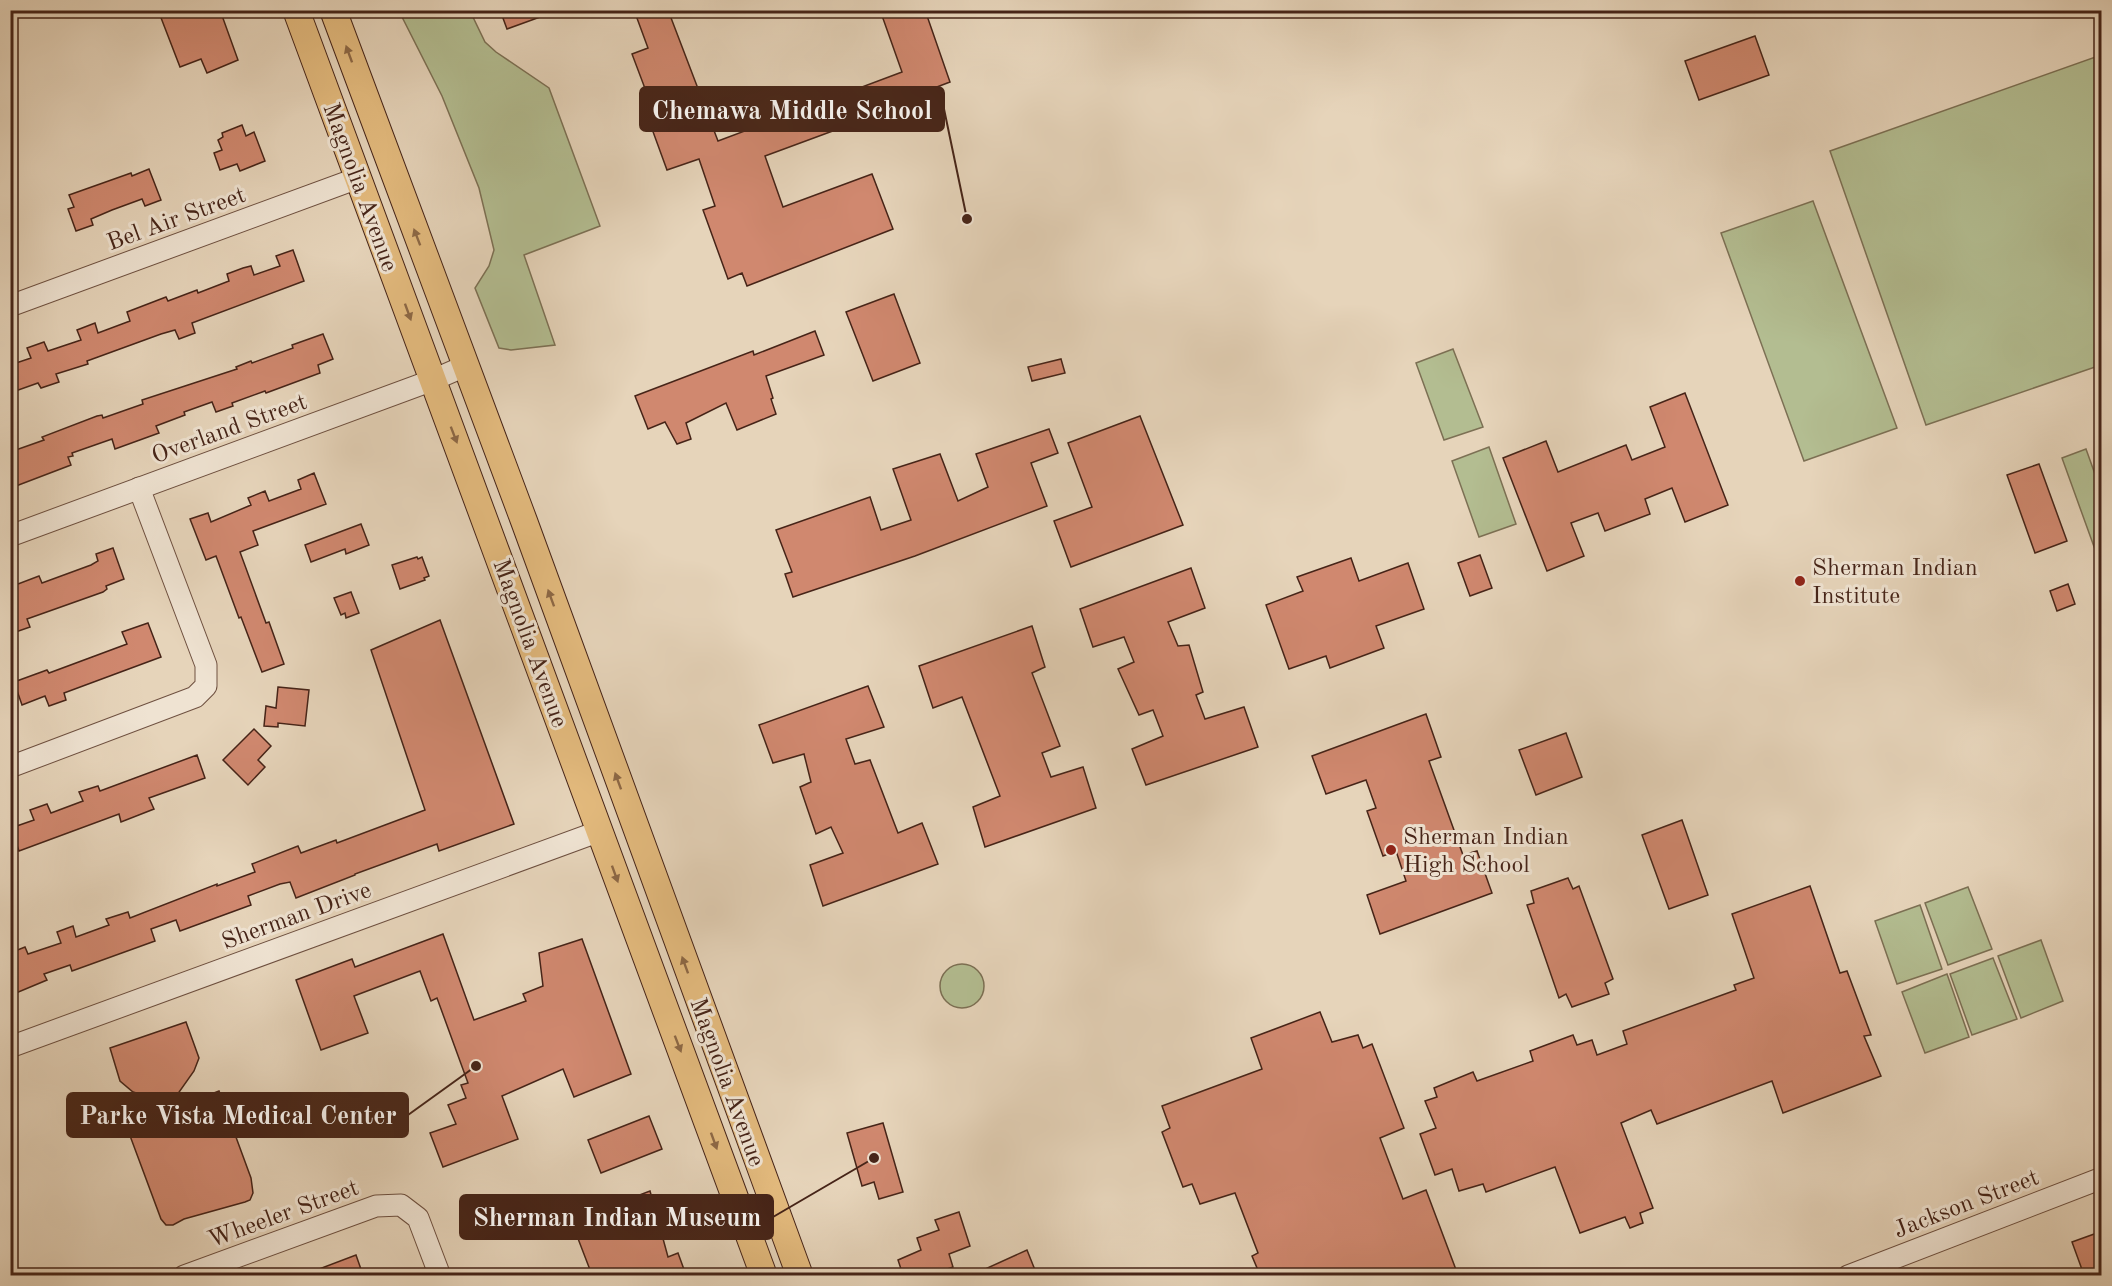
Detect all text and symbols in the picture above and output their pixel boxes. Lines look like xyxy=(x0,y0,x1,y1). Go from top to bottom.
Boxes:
one-way arrow xyxy=(343,45,353,63)
callout: Chemawa Middle School xyxy=(640,87,944,131)
text: Chemawa Middle School xyxy=(652,99,932,125)
street label: Magnolia Avenue xyxy=(317,100,401,275)
street label: Bel Air Street xyxy=(104,184,249,256)
one-way arrow xyxy=(411,228,421,246)
one-way arrow xyxy=(403,303,413,321)
street label: Overland Street xyxy=(149,391,311,469)
one-way arrow xyxy=(449,426,459,444)
street label: Magnolia Avenue xyxy=(487,556,571,731)
place label: Sherman Indian Institute xyxy=(1812,557,1978,609)
marker: Sherman Indian Institute xyxy=(1793,574,1807,588)
one-way arrow xyxy=(546,589,555,607)
one-way arrow xyxy=(613,772,623,790)
place label: Sherman Indian High School xyxy=(1403,826,1569,878)
marker: Sherman Indian High School xyxy=(1384,843,1398,857)
one-way arrow xyxy=(611,865,621,883)
street label: Sherman Drive xyxy=(219,879,375,955)
one-way arrow xyxy=(680,955,690,973)
street label: Magnolia Avenue xyxy=(684,995,768,1170)
one-way arrow xyxy=(673,1035,683,1053)
callout: Parke Vista Medical Center xyxy=(67,1093,408,1137)
text: Parke Vista Medical Center xyxy=(79,1104,397,1130)
one-way arrow xyxy=(709,1132,719,1150)
street label: Jackson Street xyxy=(1891,1166,2043,1244)
street label: Wheeler Street xyxy=(205,1177,362,1253)
callout: Sherman Indian Museum xyxy=(460,1195,773,1239)
text: Sherman Indian Museum xyxy=(473,1206,761,1232)

